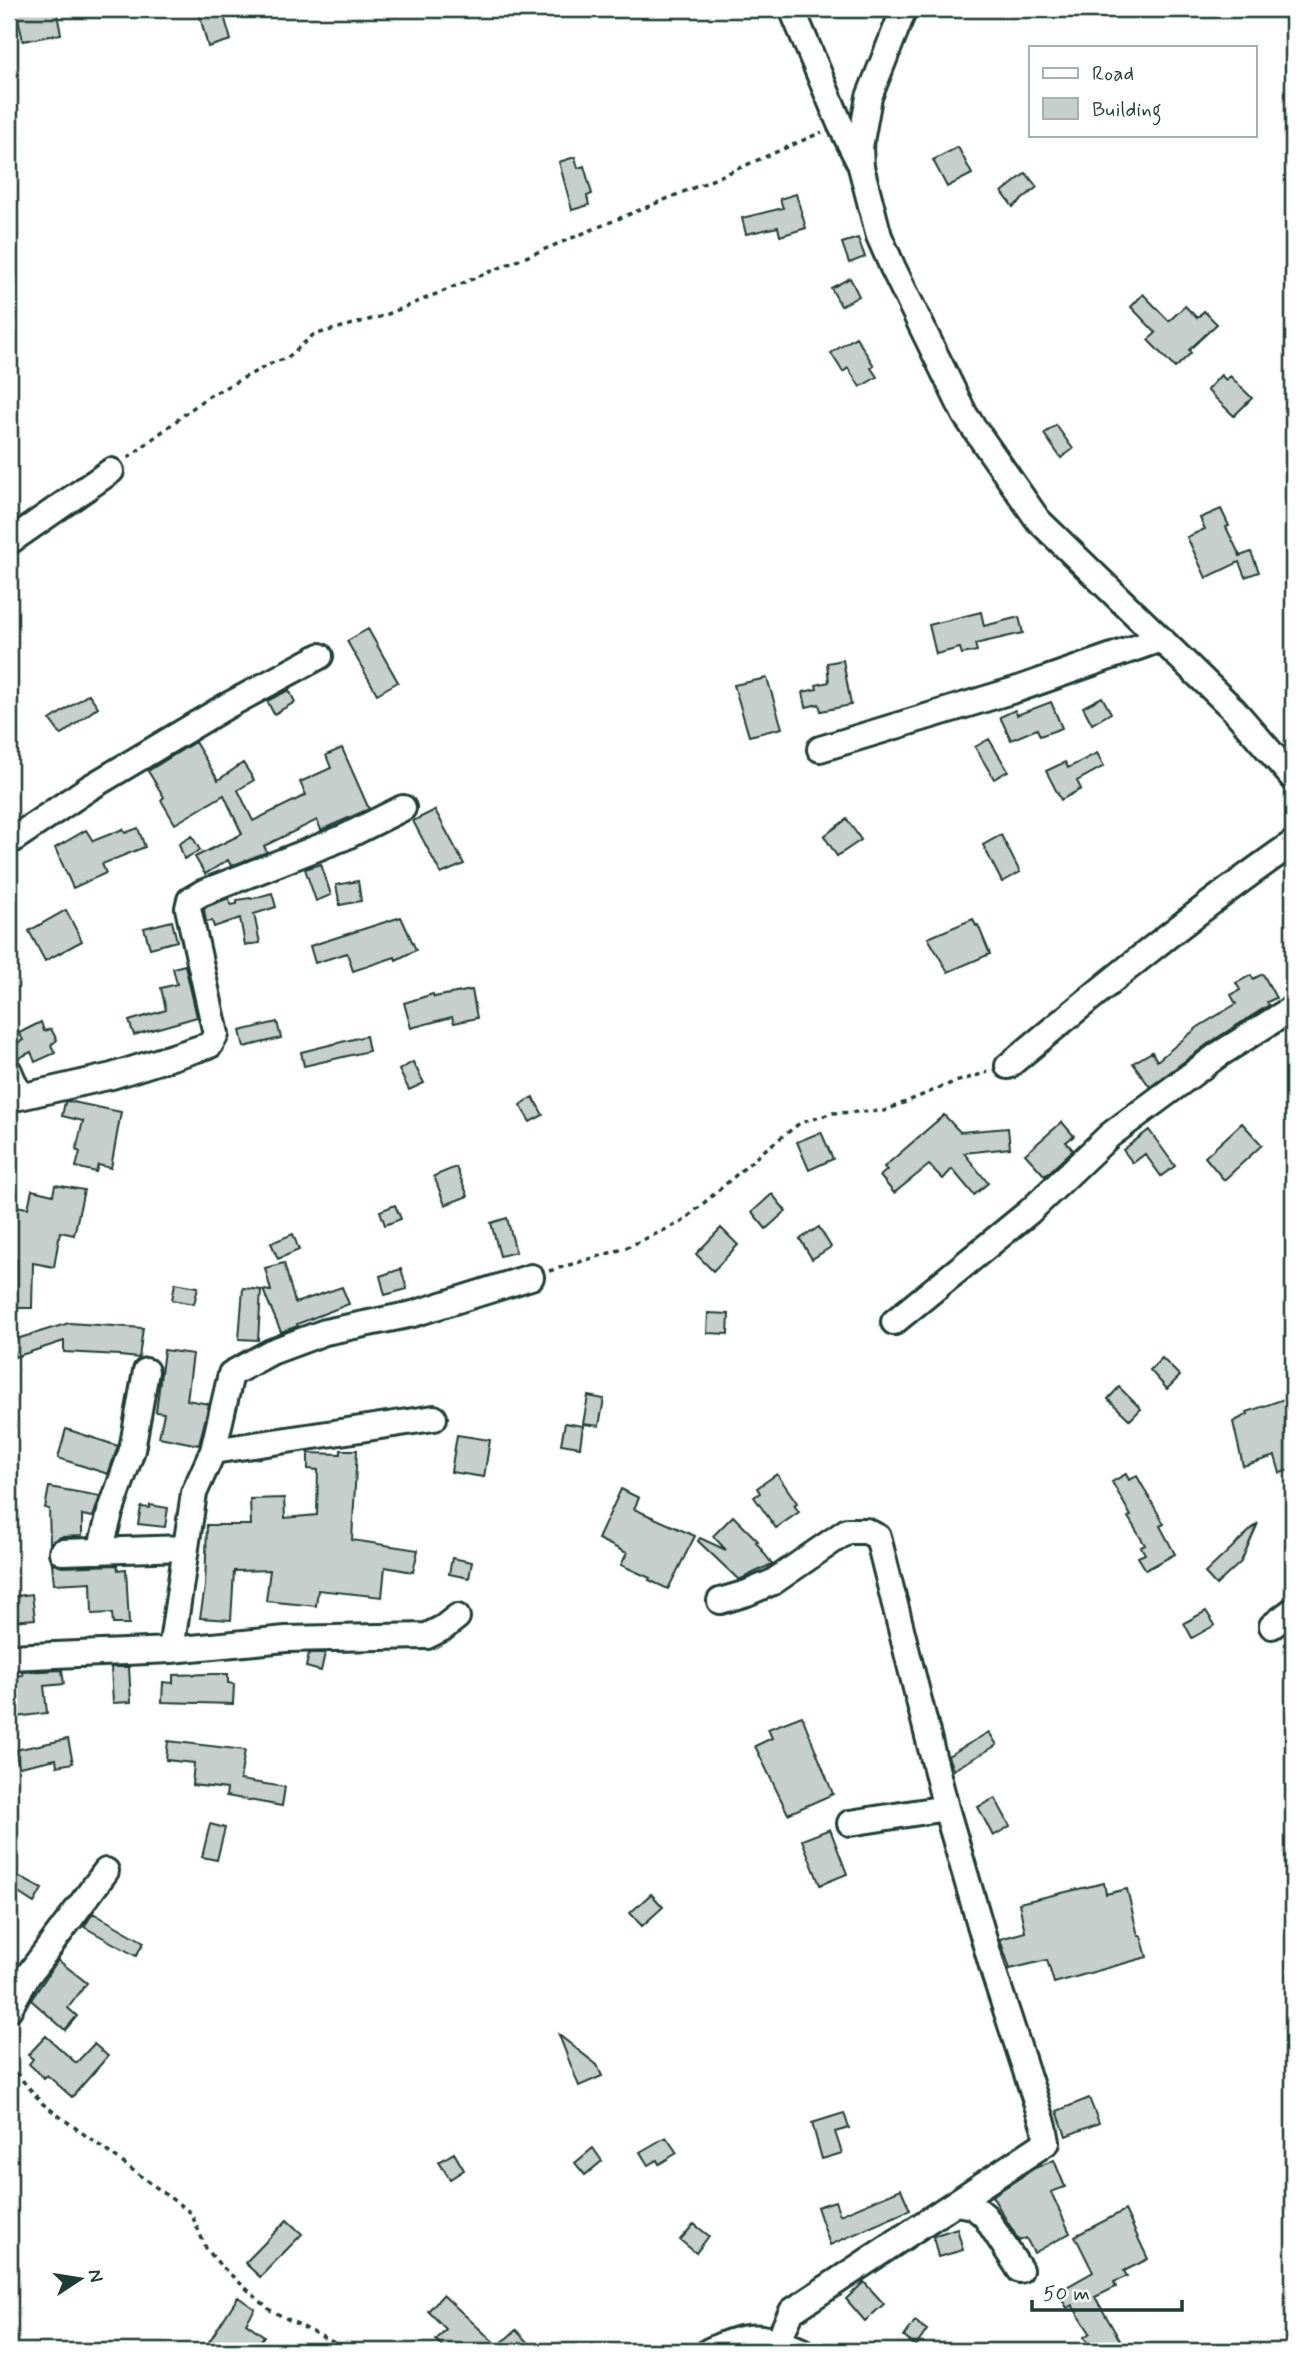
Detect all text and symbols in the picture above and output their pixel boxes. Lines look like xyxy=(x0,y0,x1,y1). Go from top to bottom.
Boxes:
legend xyxy=(1029,46,1256,136)
text: Road xyxy=(1092,60,1134,88)
text: Building xyxy=(1092,96,1162,126)
north arrow xyxy=(46,2244,116,2314)
text: N xyxy=(82,2267,109,2285)
scale bar xyxy=(1032,2269,1183,2313)
text: 50 m xyxy=(1043,2280,1090,2308)

